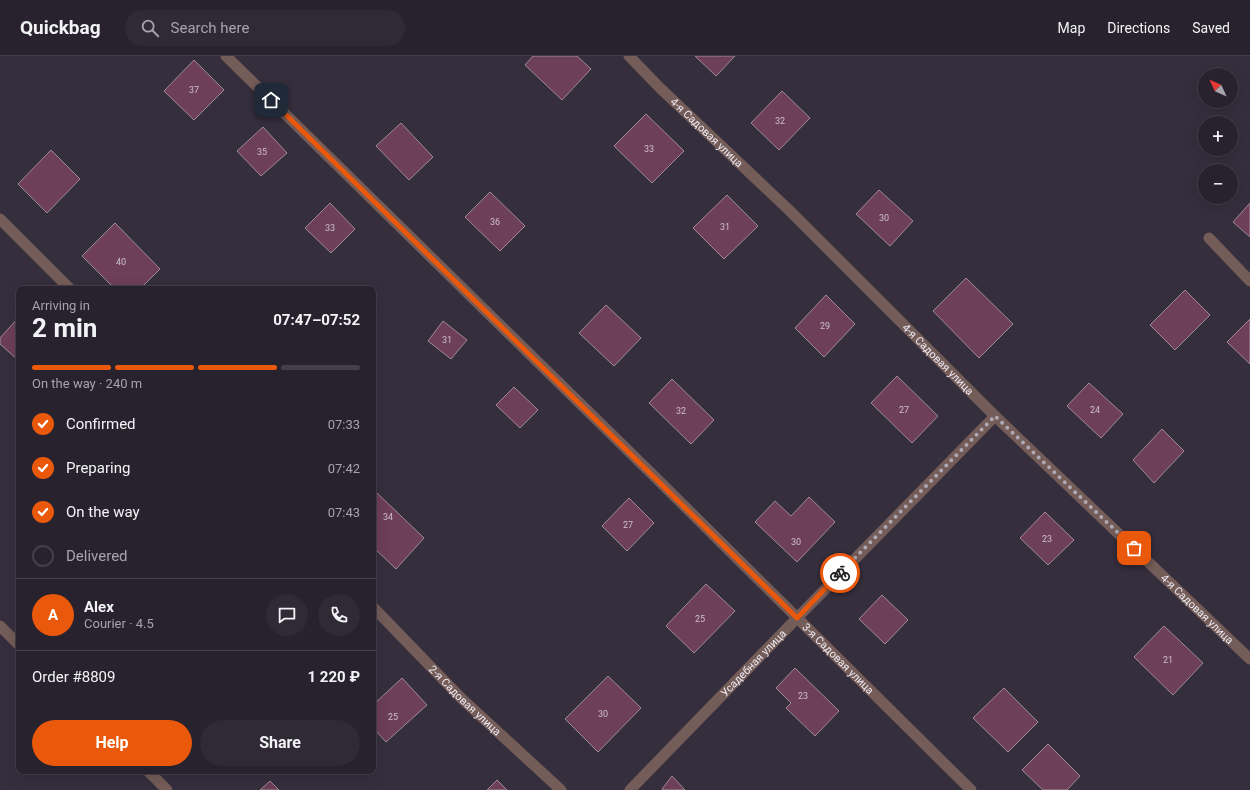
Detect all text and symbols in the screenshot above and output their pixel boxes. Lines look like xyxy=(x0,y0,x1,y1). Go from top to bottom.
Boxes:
search box xyxy=(125,10,405,46)
text: Quickbag xyxy=(20,16,101,39)
icon: search xyxy=(139,17,161,39)
text: Search here xyxy=(171,19,249,37)
text: Map xyxy=(1058,20,1085,36)
text: Directions xyxy=(1107,20,1170,36)
text: Saved xyxy=(1192,20,1230,36)
north arrow xyxy=(1198,68,1238,108)
map controls xyxy=(1198,68,1238,204)
pin xyxy=(254,83,288,117)
house number: 37 xyxy=(189,85,199,95)
icon: home xyxy=(260,89,282,111)
street label: 4-я Садовая улица xyxy=(667,95,746,170)
house number: 32 xyxy=(775,116,785,126)
button: + xyxy=(1198,116,1238,156)
house number: 33 xyxy=(644,144,654,154)
house number: 35 xyxy=(257,147,267,157)
button: − xyxy=(1198,164,1238,204)
house number: 30 xyxy=(879,213,889,223)
house number: 36 xyxy=(490,217,500,227)
house number: 31 xyxy=(720,222,730,232)
house number: 33 xyxy=(325,223,335,233)
house number: 40 xyxy=(116,257,126,267)
text: Arriving in xyxy=(32,298,90,313)
text: 07:47–07:52 xyxy=(273,311,360,329)
text: 2 min xyxy=(32,313,97,343)
house number: 29 xyxy=(820,321,830,331)
street label: 4-я Садовая улица xyxy=(899,321,976,398)
house number: 31 xyxy=(442,335,452,345)
text: On the way · 240 m xyxy=(32,376,142,391)
house number: 27 xyxy=(899,405,909,415)
house number: 24 xyxy=(1090,405,1100,415)
house number: 32 xyxy=(676,406,686,416)
icon: check xyxy=(32,413,54,435)
text: Confirmed xyxy=(66,415,136,433)
text: 07:33 xyxy=(328,417,360,432)
icon: check xyxy=(32,457,54,479)
text: Preparing xyxy=(66,459,130,477)
text: 07:42 xyxy=(328,461,360,476)
icon: check xyxy=(32,501,54,523)
text: On the way xyxy=(66,503,140,521)
text: 07:43 xyxy=(328,505,360,520)
house number: 34 xyxy=(383,512,393,522)
house number: 27 xyxy=(623,520,633,530)
pin xyxy=(1117,531,1151,565)
house number: 23 xyxy=(1042,534,1052,544)
house number: 30 xyxy=(791,537,801,547)
icon: bag xyxy=(1123,537,1145,559)
text: Delivered xyxy=(66,547,128,565)
courier xyxy=(820,553,860,593)
icon: bike xyxy=(829,562,851,584)
street label: 4-я Садовая улица xyxy=(1158,572,1236,647)
button: chat xyxy=(266,594,308,636)
button: phone xyxy=(318,594,360,636)
text: Alex xyxy=(84,598,114,616)
text: A xyxy=(48,606,58,624)
house number: 25 xyxy=(695,614,705,624)
text: Courier · 4.5 xyxy=(84,616,154,631)
street label: 3-я Садовая улица xyxy=(799,621,876,697)
street label: Усадебная улица xyxy=(718,627,789,699)
house number: 21 xyxy=(1163,655,1173,665)
street label: 2-я Садовая улица xyxy=(426,663,503,738)
text: Order #8809 xyxy=(32,668,115,686)
text: 1 220 ₽ xyxy=(308,668,360,686)
house number: 23 xyxy=(798,691,808,701)
house number: 30 xyxy=(598,709,608,719)
house number: 25 xyxy=(388,712,398,722)
button: Help xyxy=(32,720,192,766)
button: Share xyxy=(200,720,360,766)

